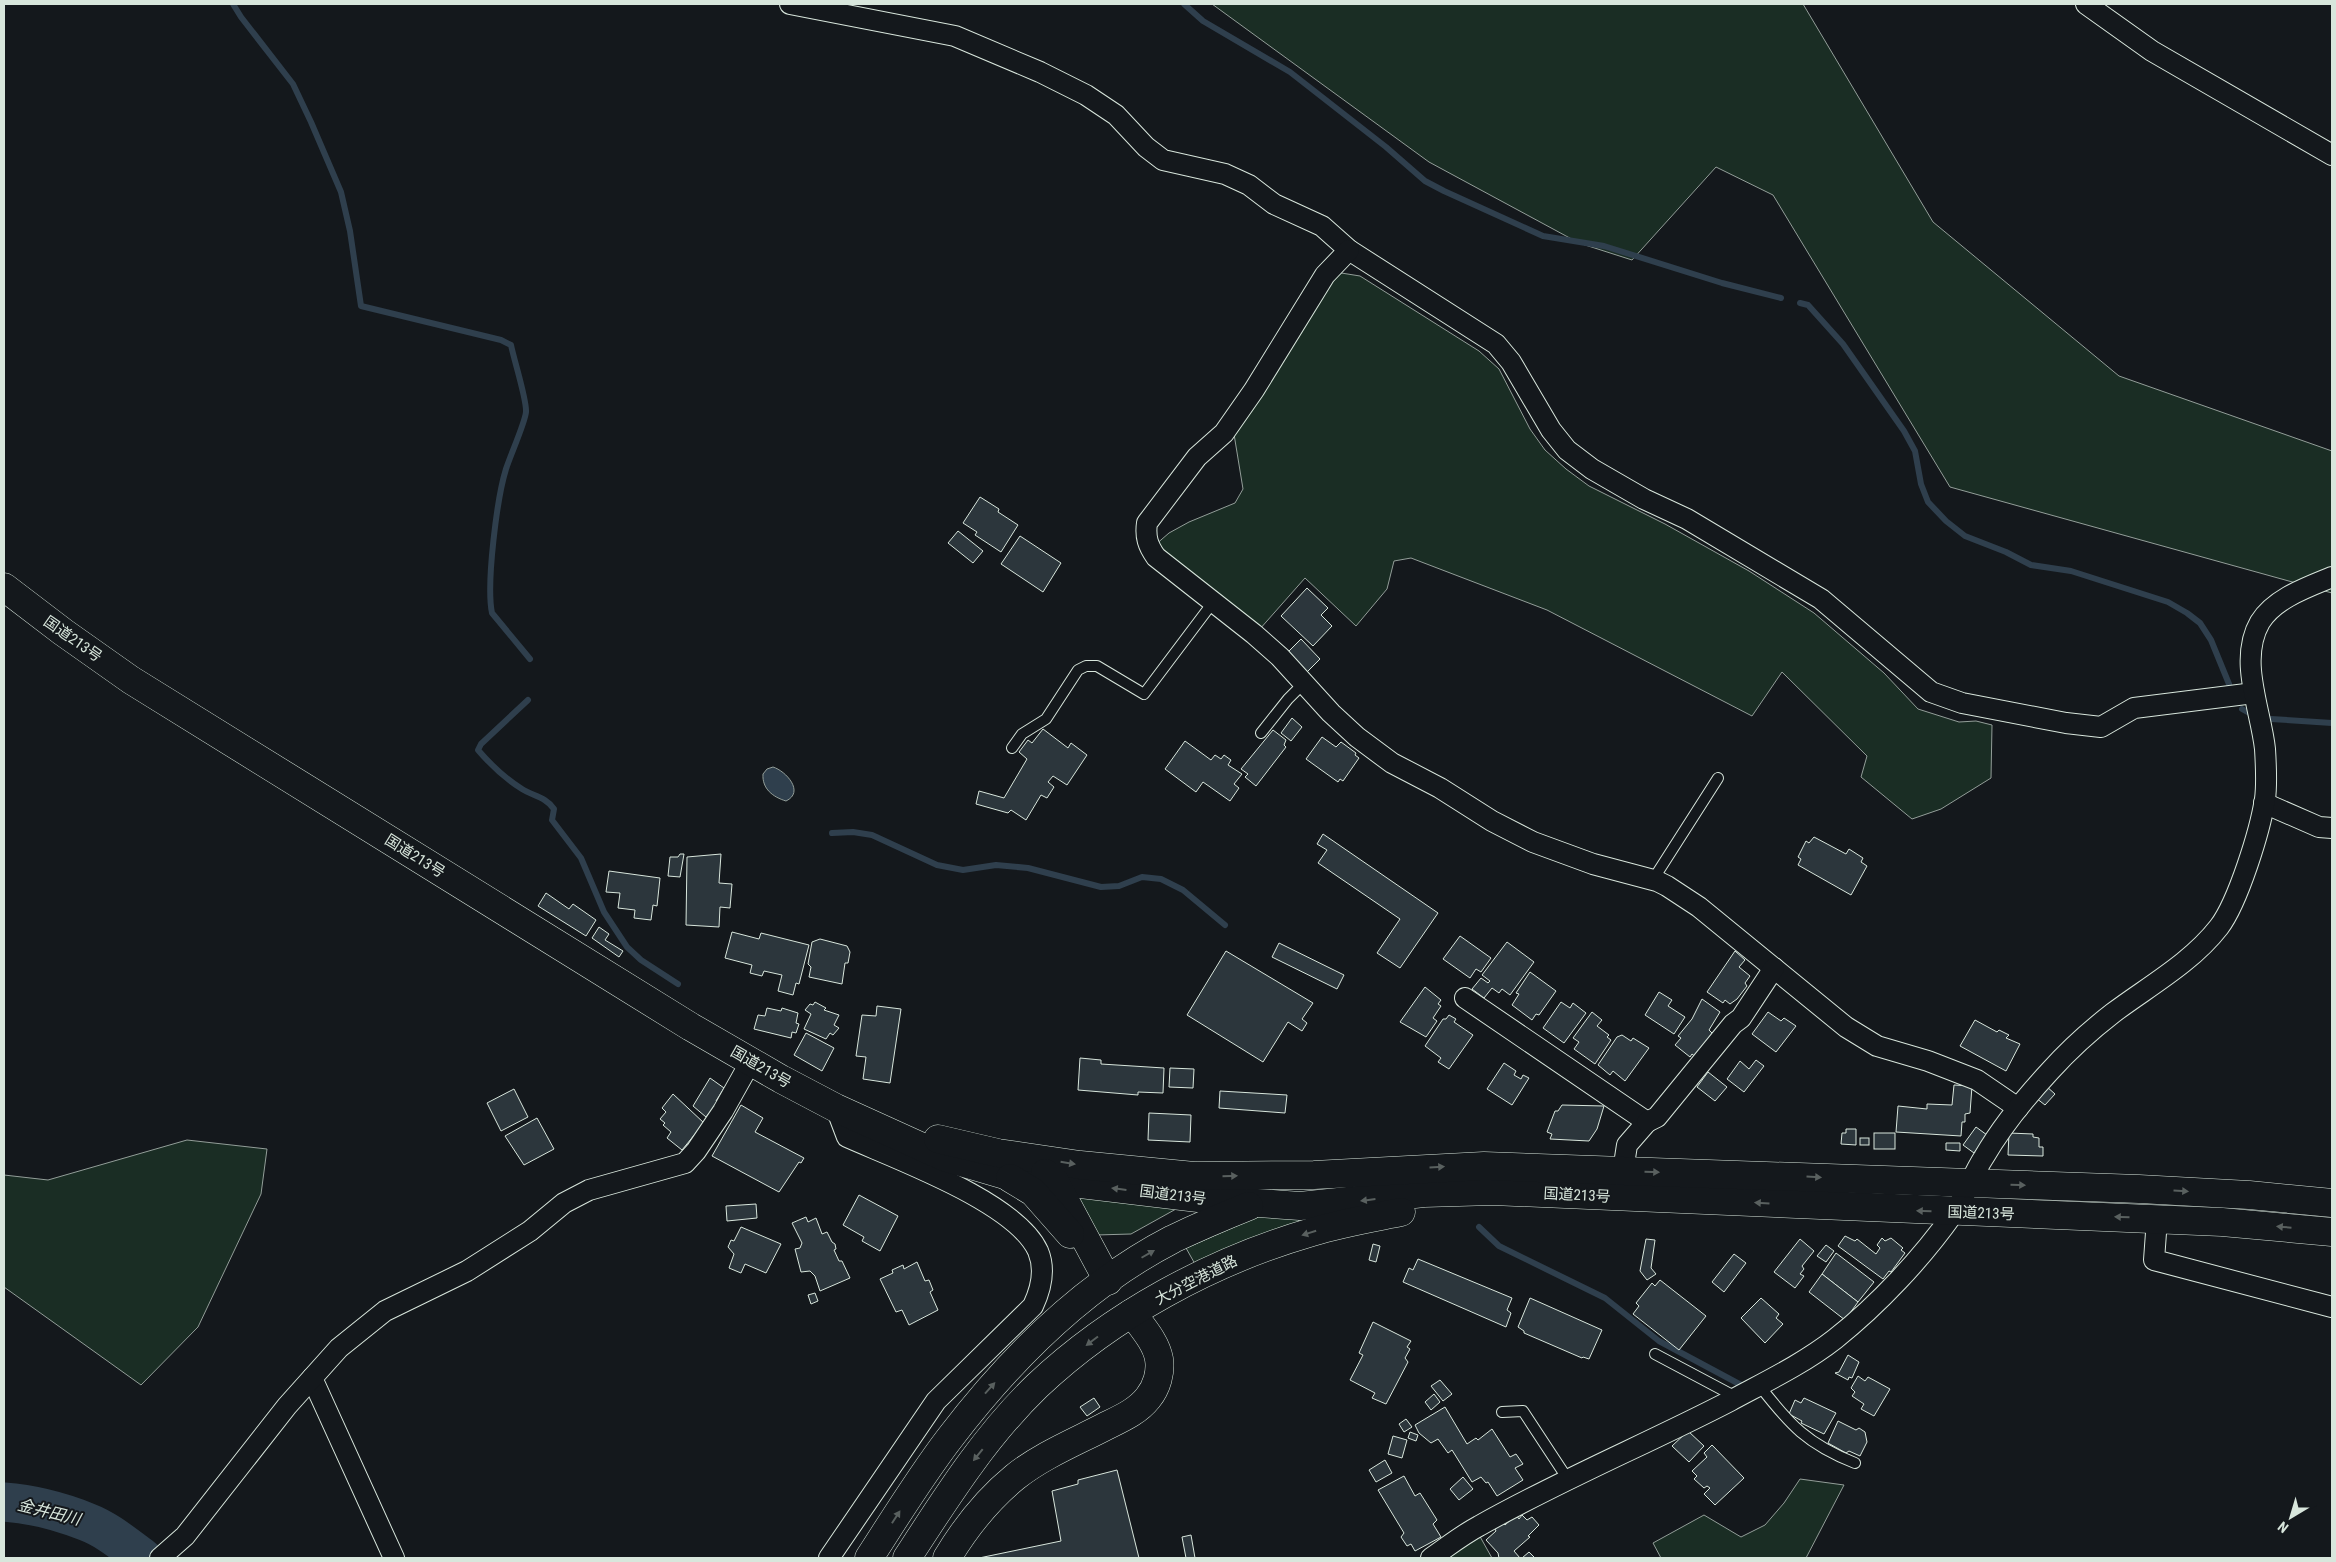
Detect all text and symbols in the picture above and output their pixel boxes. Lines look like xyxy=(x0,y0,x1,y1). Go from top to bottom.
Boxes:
street label: 国道213号 xyxy=(40,612,106,666)
street label: 国道213号 xyxy=(382,831,448,881)
street label: 国道213号 xyxy=(727,1042,795,1092)
one-way arrow xyxy=(1061,1160,1077,1168)
one-way arrow xyxy=(1429,1163,1445,1171)
one-way arrow xyxy=(1644,1168,1660,1176)
one-way arrow xyxy=(1222,1172,1238,1180)
one-way arrow xyxy=(1807,1173,1823,1181)
one-way arrow xyxy=(2011,1181,2027,1189)
street label: 国道213号 xyxy=(1139,1182,1207,1208)
street label: 国道213号 xyxy=(1543,1184,1611,1206)
one-way arrow xyxy=(1111,1185,1127,1193)
one-way arrow xyxy=(2173,1188,2189,1196)
one-way arrow xyxy=(1360,1196,1376,1204)
one-way arrow xyxy=(1754,1199,1770,1207)
street label: 国道213号 xyxy=(1947,1203,2015,1223)
one-way arrow xyxy=(1916,1206,1932,1214)
one-way arrow xyxy=(2113,1213,2129,1221)
one-way arrow xyxy=(2275,1223,2291,1231)
one-way arrow xyxy=(1302,1230,1317,1237)
one-way arrow xyxy=(1142,1249,1155,1258)
street label: 大分空港道路 xyxy=(1152,1252,1240,1308)
one-way arrow xyxy=(1086,1335,1099,1346)
one-way arrow xyxy=(984,1382,995,1395)
one-way arrow xyxy=(972,1449,983,1462)
north arrow xyxy=(2266,1492,2316,1542)
water label: 金井田川 xyxy=(16,1495,84,1529)
one-way arrow xyxy=(891,1511,901,1524)
text: N xyxy=(2275,1518,2291,1536)

